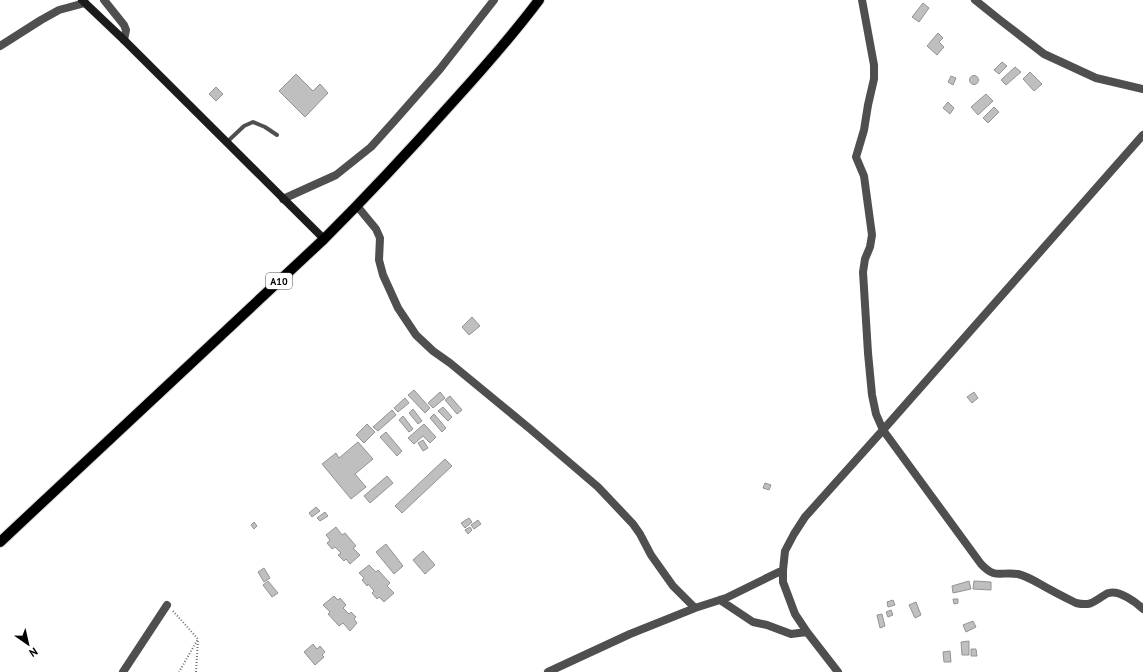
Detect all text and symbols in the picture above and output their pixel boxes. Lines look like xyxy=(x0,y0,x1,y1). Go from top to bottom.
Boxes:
road number: A10 xyxy=(266,273,292,289)
north arrow xyxy=(8,624,48,664)
text: N xyxy=(27,644,41,660)

